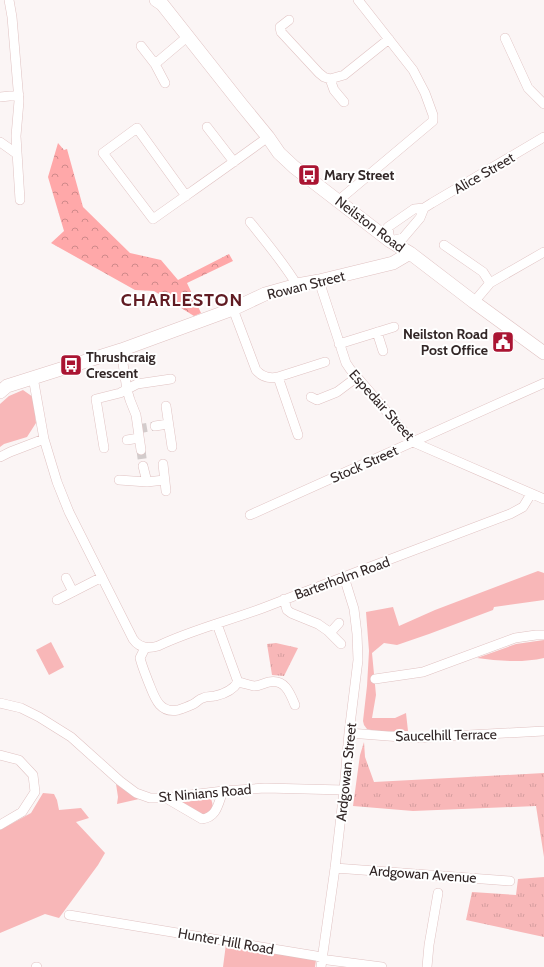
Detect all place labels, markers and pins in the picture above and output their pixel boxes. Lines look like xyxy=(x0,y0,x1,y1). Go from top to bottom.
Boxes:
bus stop icon: Mary Street xyxy=(296,162,322,188)
place label: Mary Street xyxy=(324,166,395,184)
place label: Neilston Road Post Office xyxy=(403,325,488,359)
public building icon: Neilston Road Post Office xyxy=(490,329,516,355)
place label: Thrushcraig Crescent xyxy=(86,348,156,382)
bus stop icon: Thrushcraig Crescent xyxy=(58,352,84,378)

